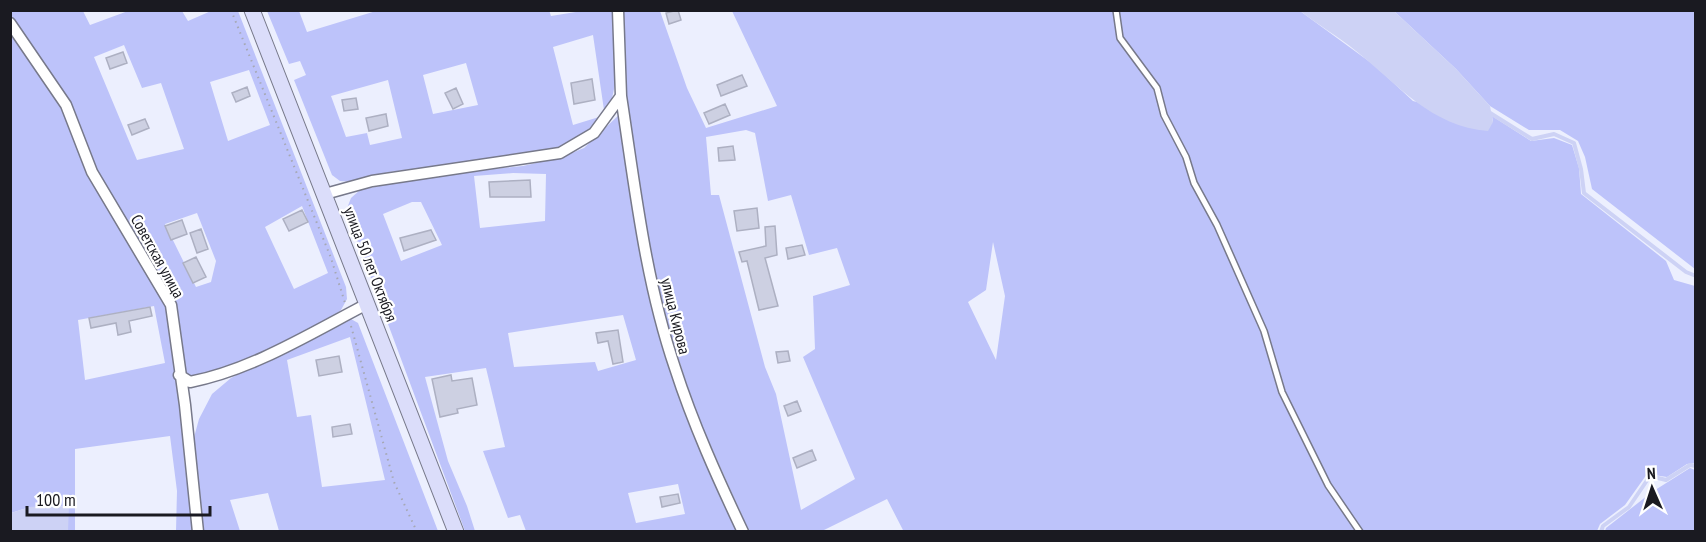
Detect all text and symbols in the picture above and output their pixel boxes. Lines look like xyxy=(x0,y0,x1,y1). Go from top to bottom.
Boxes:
street label: улица 50 лет Октября xyxy=(340,204,402,324)
street label: Советская улица xyxy=(127,211,189,301)
street label: улица Кирова xyxy=(657,276,695,356)
north arrow xyxy=(1622,458,1682,518)
text: N xyxy=(1646,463,1656,483)
scale bar xyxy=(27,479,210,517)
text: 100 m xyxy=(36,488,76,511)

